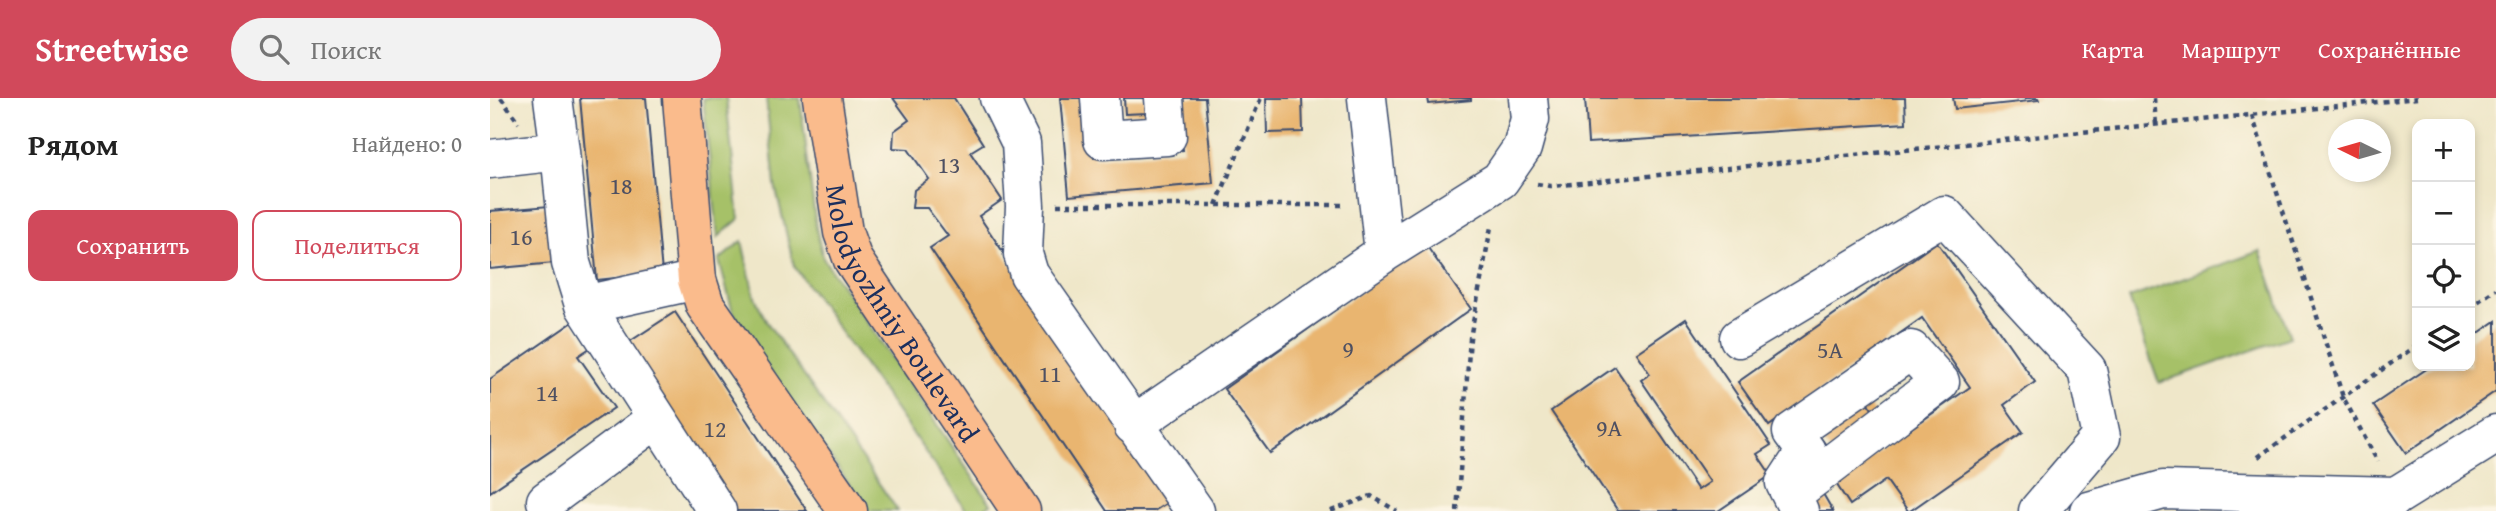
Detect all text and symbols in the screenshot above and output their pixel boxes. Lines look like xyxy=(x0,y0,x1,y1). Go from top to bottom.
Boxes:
search box xyxy=(231,18,721,81)
text: Streetwise xyxy=(35,25,189,73)
icon: search xyxy=(255,30,293,68)
text: Поиск xyxy=(311,30,381,69)
text: Карта xyxy=(2082,32,2144,67)
text: Маршрут xyxy=(2182,32,2280,67)
text: Сохранённые xyxy=(2318,32,2461,67)
north arrow xyxy=(2328,119,2391,182)
map controls xyxy=(2412,119,2475,371)
button: + xyxy=(2412,119,2475,182)
text: Рядом xyxy=(28,122,119,166)
text: Найдено: 0 xyxy=(352,127,462,160)
house number: 13 xyxy=(937,147,961,182)
house number: 18 xyxy=(609,168,633,203)
street label: Molodyozhniy Boulevard xyxy=(816,181,990,450)
button: − xyxy=(2412,182,2475,245)
button: Сохранить xyxy=(28,210,238,281)
button: Поделиться xyxy=(252,210,462,281)
house number: 16 xyxy=(509,219,533,254)
button: locate xyxy=(2412,245,2475,308)
button: layers xyxy=(2412,308,2475,371)
house number: 9 xyxy=(1342,331,1354,366)
house number: 5А xyxy=(1817,332,1844,367)
house number: 11 xyxy=(1038,356,1062,391)
house number: 14 xyxy=(535,375,559,410)
house number: 9А xyxy=(1596,410,1623,445)
house number: 12 xyxy=(703,411,727,446)

